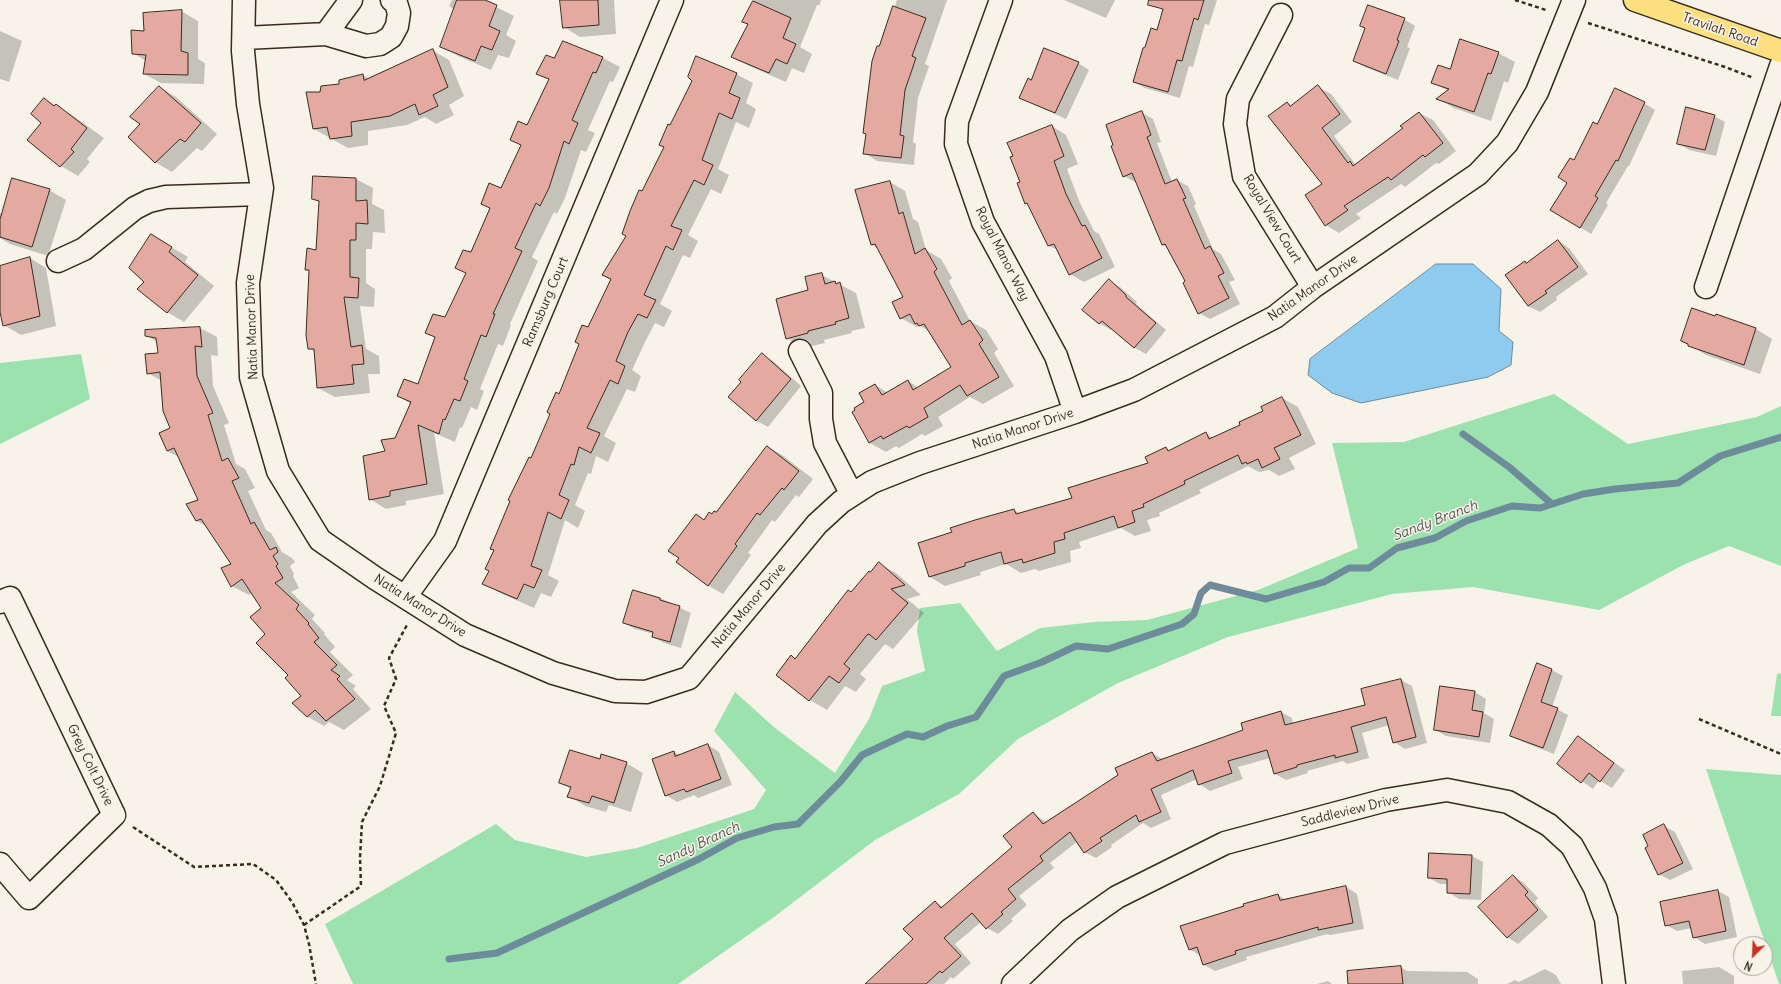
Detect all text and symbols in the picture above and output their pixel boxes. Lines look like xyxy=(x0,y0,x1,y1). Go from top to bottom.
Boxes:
street label: Travilah Road xyxy=(1680,10,1760,50)
street label: Royal View Court xyxy=(1239,172,1305,266)
street label: Royal Manor Way xyxy=(972,204,1032,304)
street label: Natia Manor Drive xyxy=(1265,251,1361,325)
street label: Ramsburg Court xyxy=(520,255,572,349)
street label: Natia Manor Drive xyxy=(242,274,262,380)
street label: Natia Manor Drive xyxy=(970,405,1076,453)
water label: Sandy Branch xyxy=(1390,497,1480,545)
street label: Natia Manor Drive xyxy=(709,560,789,652)
street label: Natia Manor Drive xyxy=(371,571,469,641)
street label: Grey Colt Drive xyxy=(64,722,116,808)
street label: Saddleview Drive xyxy=(1300,791,1400,831)
water label: Sandy Branch xyxy=(654,818,742,872)
north arrow xyxy=(1733,936,1773,976)
text: N xyxy=(1742,958,1755,974)

